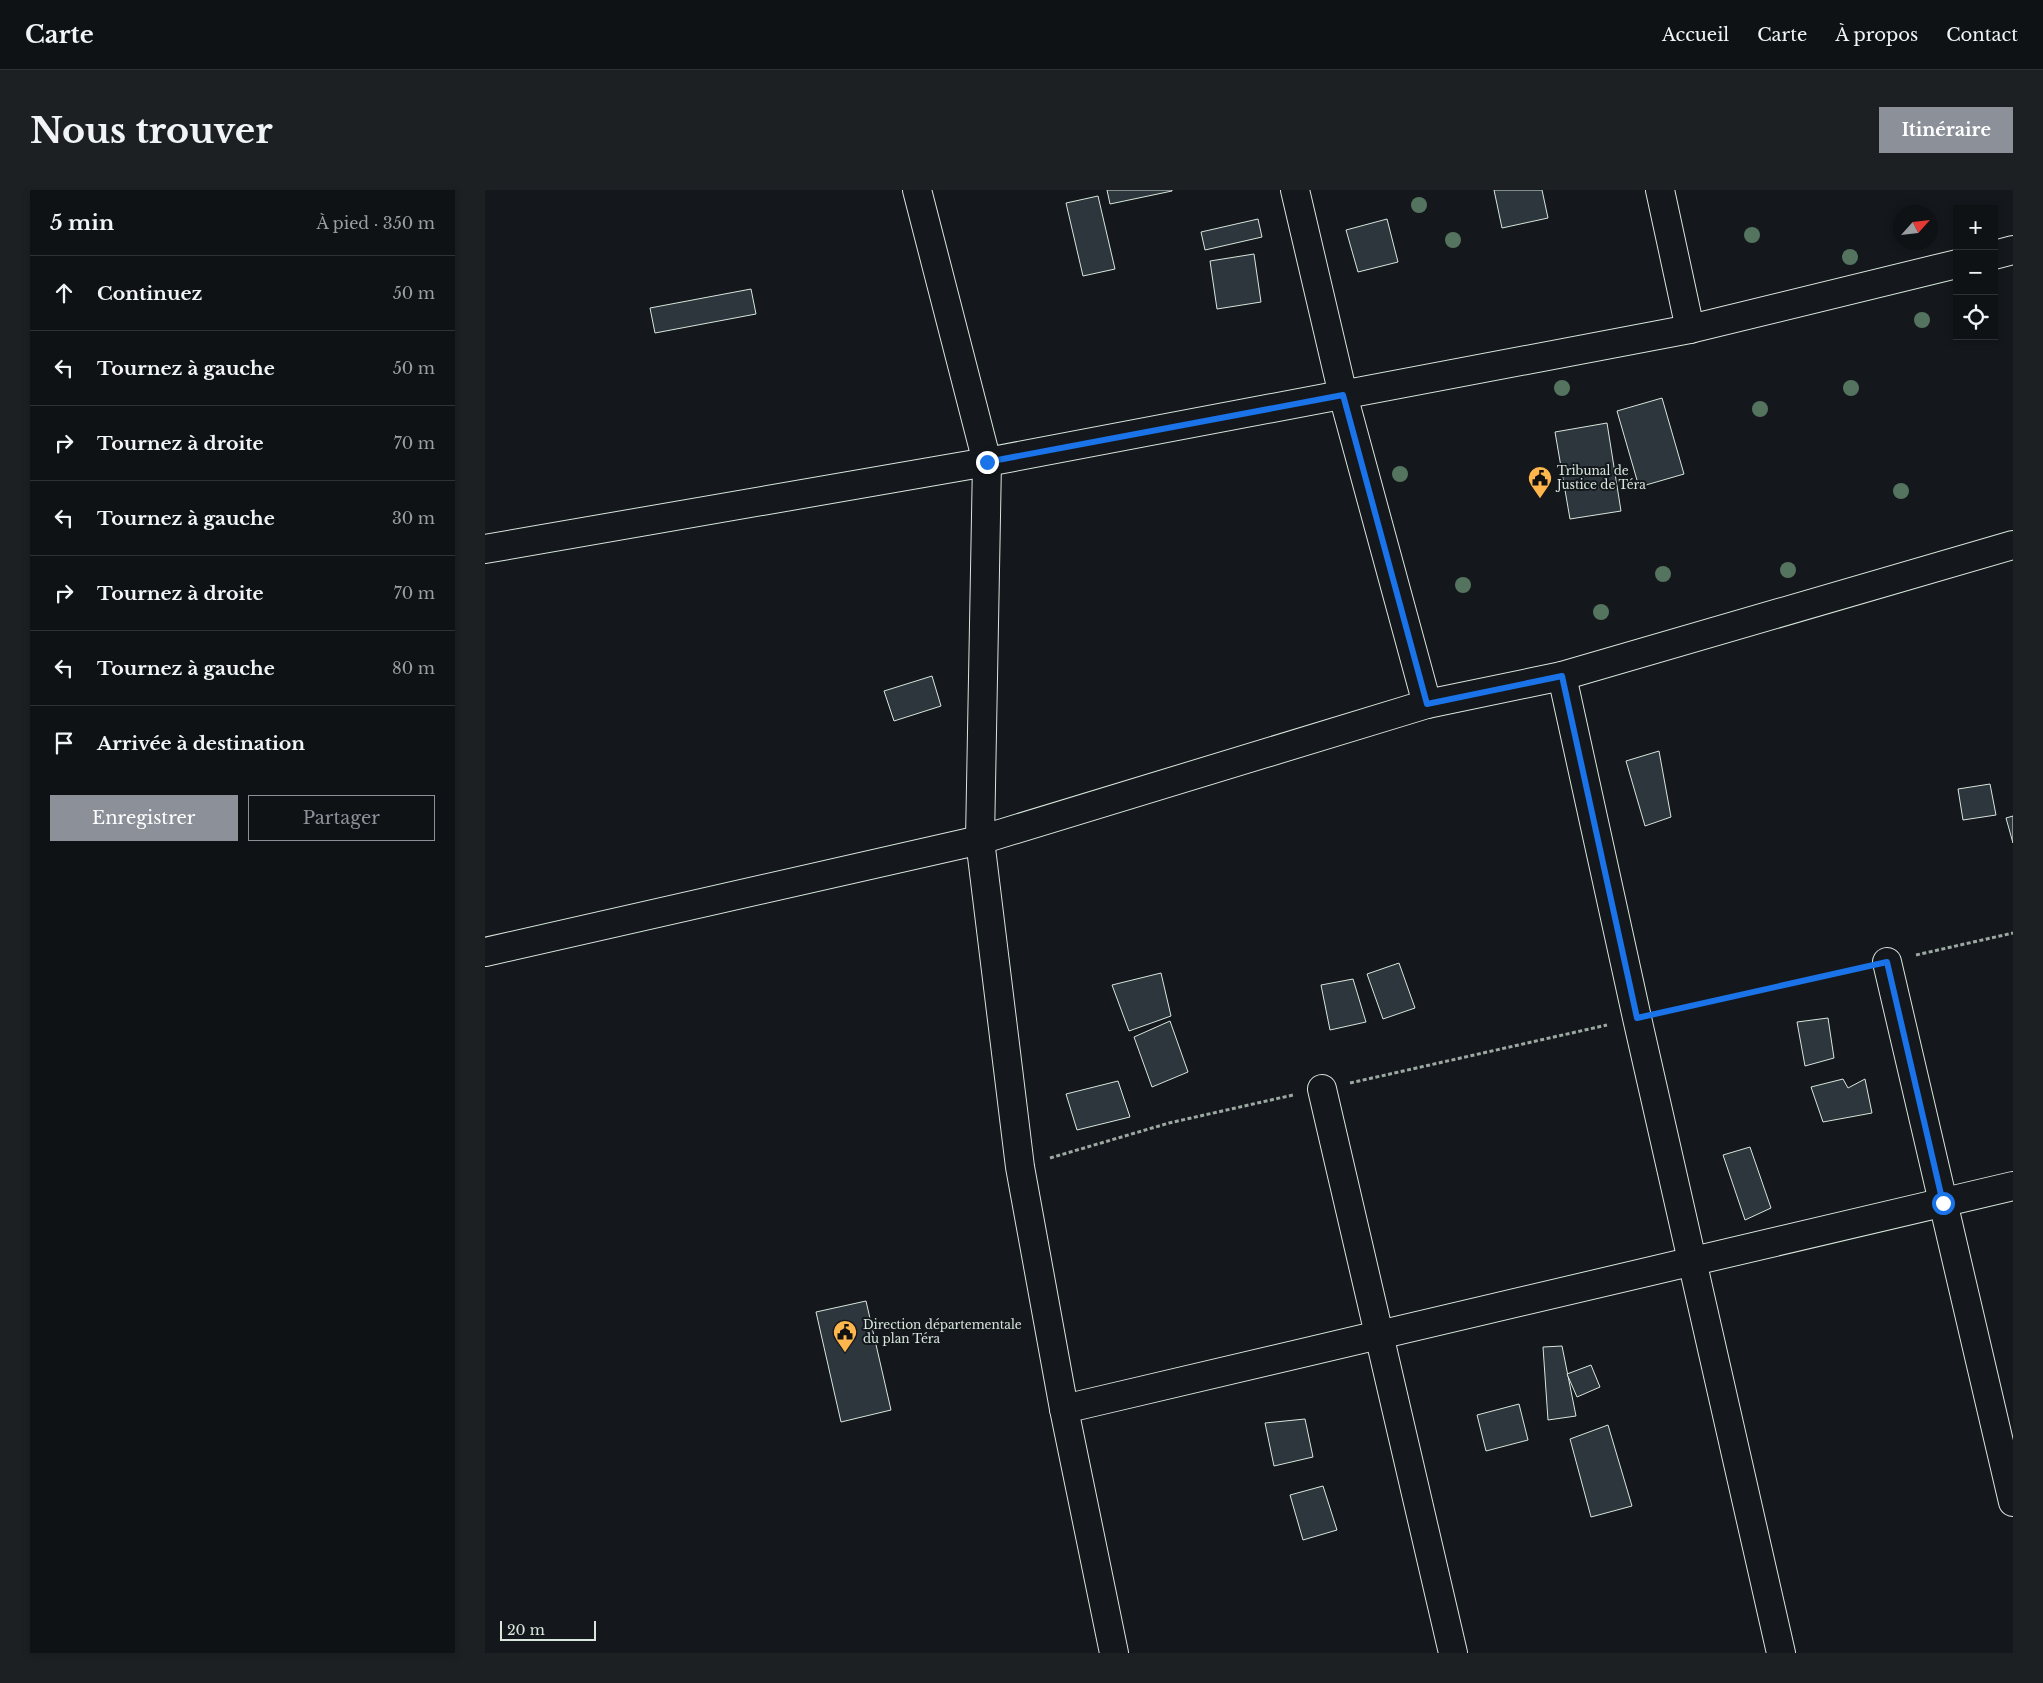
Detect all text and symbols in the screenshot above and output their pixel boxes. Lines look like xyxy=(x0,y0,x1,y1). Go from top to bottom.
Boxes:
text: Carte xyxy=(25,20,94,49)
text: Accueil xyxy=(1662,24,1729,46)
text: Carte xyxy=(1757,24,1807,46)
text: À propos xyxy=(1835,24,1918,46)
text: Contact xyxy=(1946,24,2018,46)
button: Itinéraire xyxy=(1879,107,2013,153)
text: Nous trouver xyxy=(30,109,273,152)
north arrow xyxy=(1893,205,1938,250)
map controls xyxy=(1953,205,1998,340)
button: + xyxy=(1953,205,1998,250)
text: 5 min xyxy=(50,210,114,236)
text: À pied · 350 m xyxy=(317,213,435,233)
button: − xyxy=(1953,250,1998,295)
icon: ahead xyxy=(50,279,78,307)
text: Continuez xyxy=(97,282,202,305)
text: 50 m xyxy=(393,283,435,303)
button: locate xyxy=(1953,295,1998,340)
icon: left xyxy=(50,354,78,382)
text: Tournez à gauche xyxy=(97,357,275,380)
text: 50 m xyxy=(393,358,435,378)
icon: right xyxy=(50,429,78,457)
text: Tournez à droite xyxy=(97,432,264,455)
text: 70 m xyxy=(394,433,435,453)
route end xyxy=(976,451,999,474)
place label: Tribunal de Justice de Téra xyxy=(1555,463,1646,492)
public building icon: Tribunal de Justice de Téra xyxy=(1527,465,1553,499)
icon: left xyxy=(50,504,78,532)
text: Tournez à gauche xyxy=(97,507,275,530)
text: 30 m xyxy=(392,508,435,528)
icon: right xyxy=(50,579,78,607)
text: Tournez à droite xyxy=(97,582,264,605)
text: 70 m xyxy=(394,583,435,603)
icon: left xyxy=(50,654,78,682)
text: Tournez à gauche xyxy=(97,657,275,680)
text: 80 m xyxy=(392,658,435,678)
icon: arrive xyxy=(50,729,78,757)
text: Arrivée à destination xyxy=(97,732,305,755)
button: Enregistrer xyxy=(50,795,238,841)
button: Partager xyxy=(248,795,435,841)
route start xyxy=(1932,1192,1955,1215)
place label: Direction départementale du plan Téra xyxy=(863,1317,1022,1346)
public building icon: Direction départementale du plan Téra xyxy=(832,1319,858,1353)
scale bar xyxy=(500,1618,596,1641)
text: 20 m xyxy=(507,1621,545,1639)

